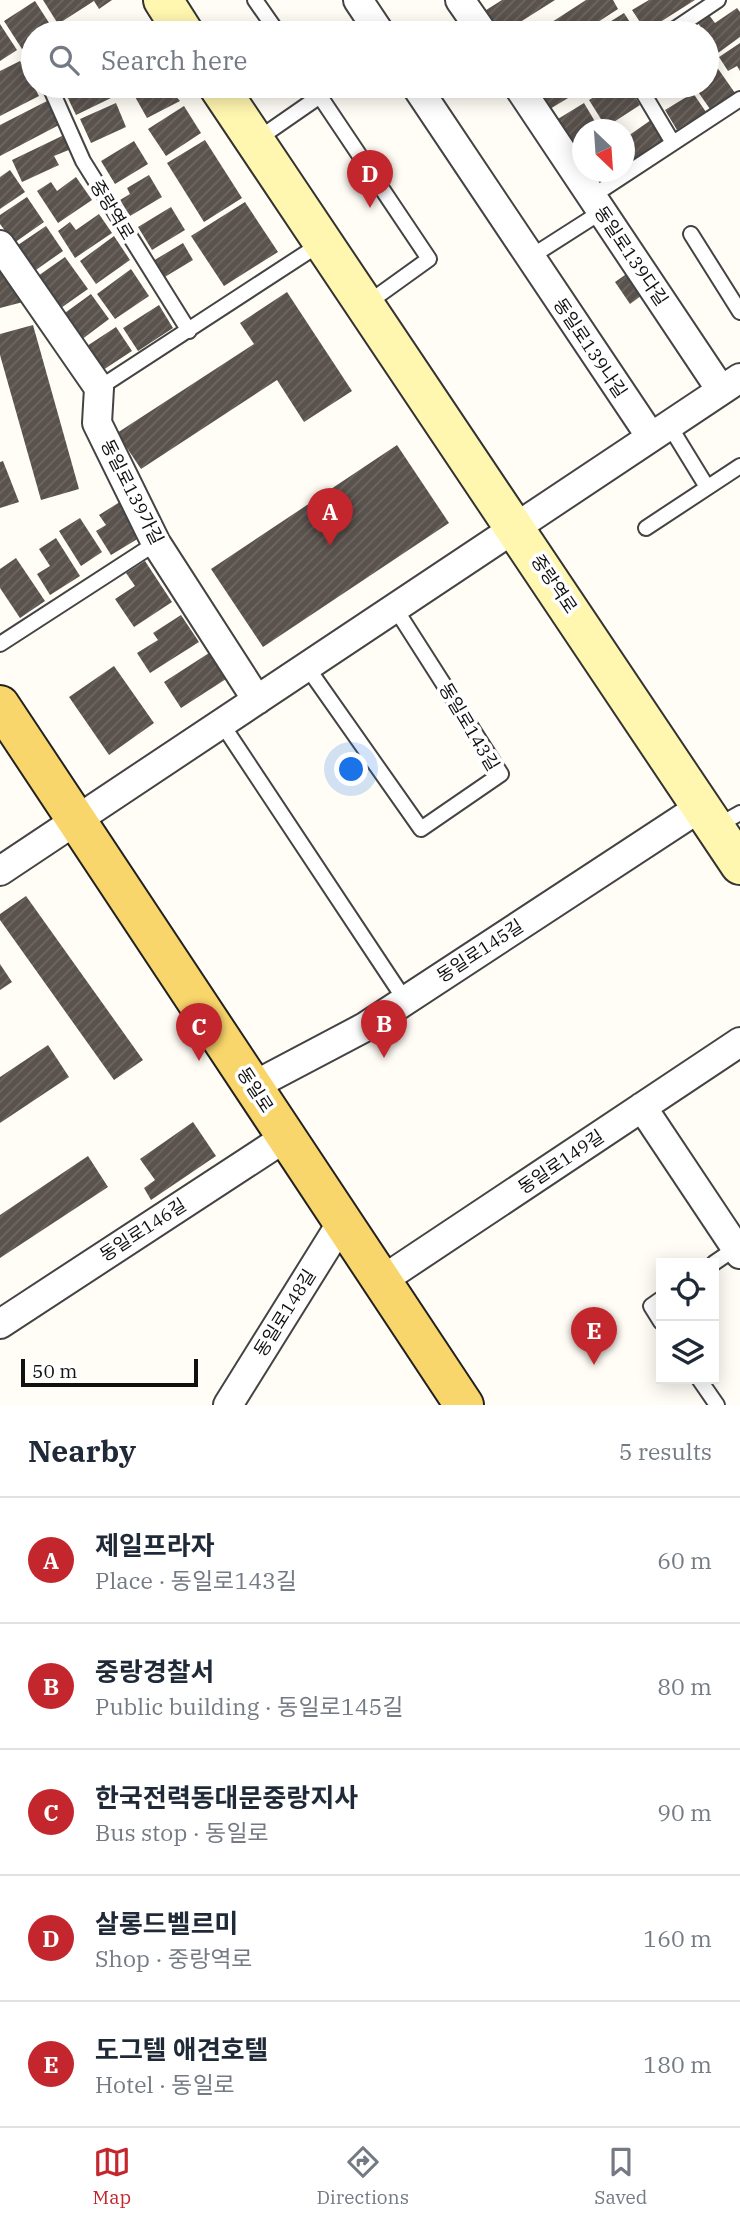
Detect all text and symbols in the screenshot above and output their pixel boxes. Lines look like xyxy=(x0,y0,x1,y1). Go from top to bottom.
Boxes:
search box xyxy=(21,21,719,98)
icon: search xyxy=(45,41,83,79)
text: Search here xyxy=(101,43,247,77)
north arrow xyxy=(572,119,635,182)
pin: D xyxy=(347,150,393,208)
street label: 중랑역로 xyxy=(86,175,139,244)
street label: 동일로139다길 xyxy=(590,202,673,310)
street label: 동일로139나길 xyxy=(549,294,632,402)
street label: 동일로139가길 xyxy=(96,435,169,548)
pin: A xyxy=(307,488,353,546)
street label: 중랑역로 xyxy=(526,550,582,618)
street label: 동일로143길 xyxy=(434,679,505,775)
your location xyxy=(334,752,368,786)
street label: 동일로145길 xyxy=(432,914,527,987)
pin: B xyxy=(361,1000,407,1058)
pin: C xyxy=(176,1003,222,1061)
street label: 동일로 xyxy=(232,1063,279,1117)
street label: 동일로149길 xyxy=(513,1124,608,1199)
street label: 동일로146길 xyxy=(95,1193,190,1266)
map controls xyxy=(656,1258,719,1384)
button: locate xyxy=(656,1258,719,1321)
street label: 동일로148길 xyxy=(249,1265,320,1361)
pin: E xyxy=(571,1307,617,1365)
button: layers xyxy=(656,1321,719,1384)
scale bar xyxy=(21,1356,198,1388)
text: 50 m xyxy=(32,1359,77,1383)
text: Nearby xyxy=(28,1431,136,1470)
text: 5 results xyxy=(619,1436,712,1466)
text: 제일프라자 xyxy=(95,1528,215,1562)
text: A xyxy=(43,1545,59,1575)
text: 60 m xyxy=(657,1545,712,1575)
text: Place · 동일로143길 xyxy=(95,1565,297,1595)
text: 중랑경찰서 xyxy=(95,1654,215,1688)
text: B xyxy=(43,1671,59,1701)
text: 80 m xyxy=(657,1671,712,1701)
text: Public building · 동일로145길 xyxy=(95,1691,403,1721)
text: 한국전력동대문중랑지사 xyxy=(95,1780,358,1814)
text: C xyxy=(43,1797,59,1827)
text: 90 m xyxy=(657,1797,712,1827)
text: Bus stop · 동일로 xyxy=(95,1817,269,1847)
text: 살롱드벨르미 xyxy=(95,1906,239,1940)
text: D xyxy=(42,1923,60,1953)
text: 160 m xyxy=(643,1923,712,1953)
text: Shop · 중랑역로 xyxy=(95,1943,253,1973)
text: 도그텔 애견호텔 xyxy=(95,2032,268,2066)
text: E xyxy=(43,2049,59,2079)
text: 180 m xyxy=(643,2049,712,2079)
text: Hotel · 동일로 xyxy=(95,2069,235,2099)
tab: Map xyxy=(93,2143,131,2209)
tab: Directions xyxy=(316,2143,409,2209)
tab: Saved xyxy=(594,2143,647,2209)

